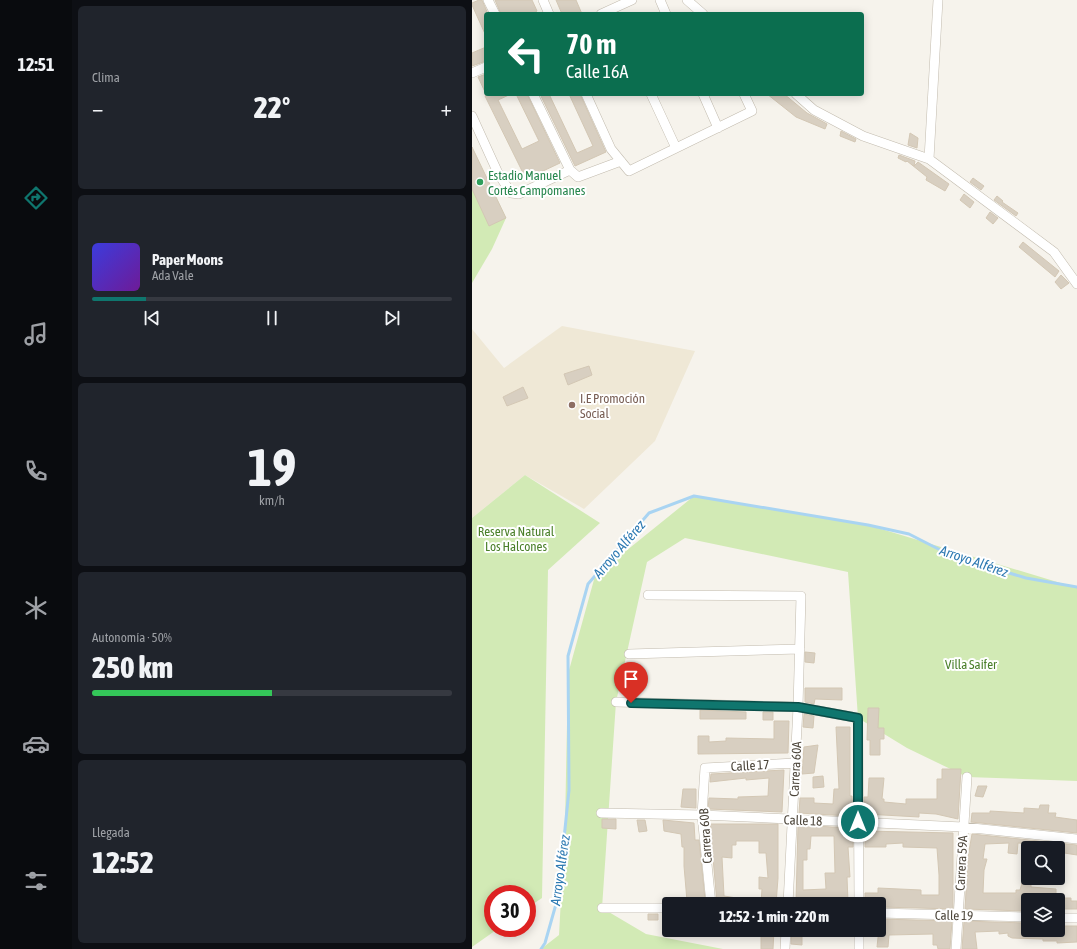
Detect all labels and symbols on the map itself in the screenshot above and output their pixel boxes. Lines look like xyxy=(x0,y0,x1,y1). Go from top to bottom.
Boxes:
place label: Estadio Manuel Cortés Campomanes xyxy=(488,168,586,198)
marker: Estadio Manuel Cortés Campomanes xyxy=(475,177,485,187)
place label: I.E Promoción Social xyxy=(580,391,645,421)
marker: I.E Promoción Social xyxy=(567,400,577,410)
water label: Arroyo Alférez xyxy=(589,516,649,582)
park label: Reserva Natural Los Halcones xyxy=(478,524,555,554)
water label: Arroyo Alférez xyxy=(937,542,1011,580)
park label: Villa Saifer xyxy=(945,657,997,672)
pin xyxy=(614,662,648,703)
street label: Carrera 60A xyxy=(787,740,804,797)
street label: Calle 17 xyxy=(730,757,770,774)
position arrow xyxy=(837,801,879,843)
street label: Carrera 60B xyxy=(696,807,715,864)
street label: Calle 18 xyxy=(783,812,823,829)
water label: Arroyo Alférez xyxy=(547,833,573,907)
street label: Carrera 59A xyxy=(953,834,970,891)
speed limit sign: 30 xyxy=(484,885,536,937)
street label: Calle 19 xyxy=(935,908,973,923)

